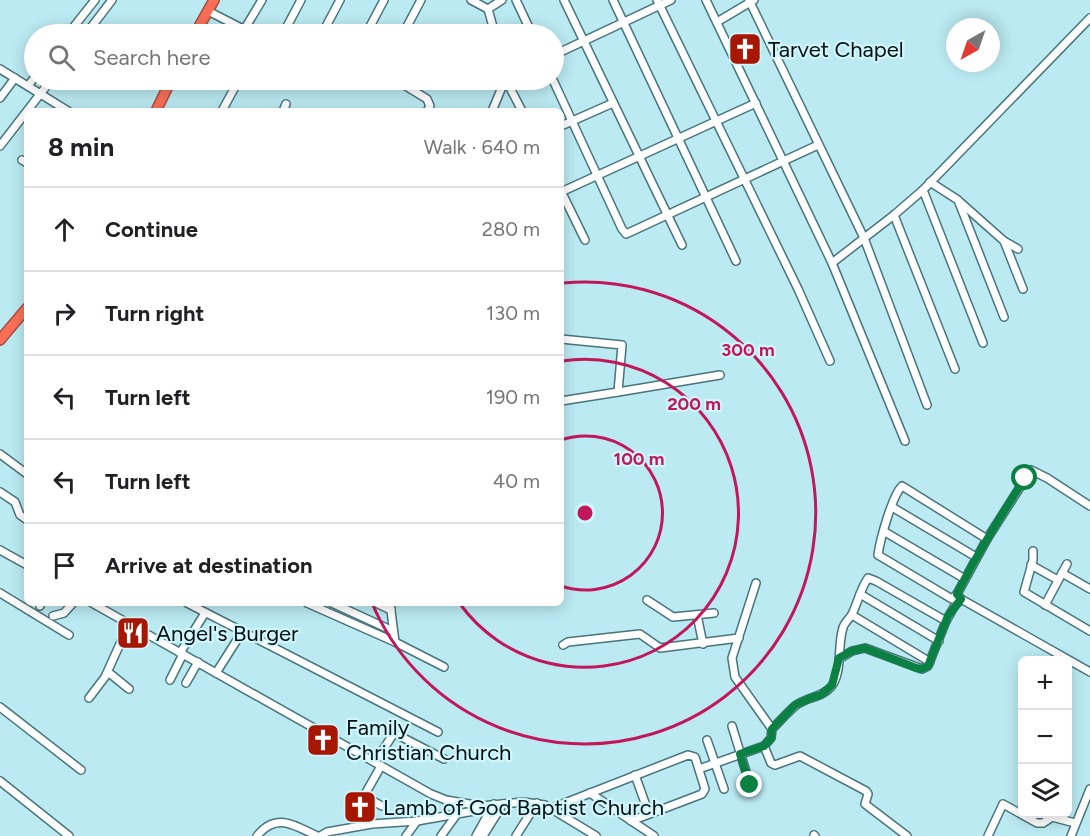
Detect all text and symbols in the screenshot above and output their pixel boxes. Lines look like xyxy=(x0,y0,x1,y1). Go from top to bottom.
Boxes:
north arrow xyxy=(946,18,1000,72)
search box xyxy=(24,24,564,90)
church icon: Tarvet Chapel xyxy=(727,31,763,67)
place label: Tarvet Chapel xyxy=(768,36,904,63)
icon: search xyxy=(45,41,78,74)
text: Search here xyxy=(93,44,211,71)
text: 8 min xyxy=(48,131,114,163)
text: Walk · 640 m xyxy=(424,135,540,159)
icon: ahead xyxy=(48,213,81,246)
text: Continue xyxy=(105,216,198,243)
text: 280 m xyxy=(482,217,540,241)
icon: right xyxy=(48,297,81,330)
text: Turn right xyxy=(105,300,204,327)
text: 130 m xyxy=(486,301,540,325)
text: 300 m xyxy=(721,339,775,361)
icon: left xyxy=(48,381,81,414)
text: Turn left xyxy=(105,384,191,411)
text: 190 m xyxy=(486,385,540,409)
text: 200 m xyxy=(667,393,721,415)
text: 100 m xyxy=(614,448,664,470)
route start xyxy=(1011,464,1037,490)
icon: left xyxy=(48,465,81,498)
text: Turn left xyxy=(105,468,191,495)
text: 40 m xyxy=(493,469,540,493)
centre of rings xyxy=(575,503,595,523)
icon: arrive xyxy=(48,549,81,582)
text: Arrive at destination xyxy=(105,552,313,579)
restaurant icon: Angel's Burger xyxy=(115,615,151,651)
place label: Angel's Burger xyxy=(156,620,299,647)
map controls xyxy=(1018,656,1072,818)
button: + xyxy=(1018,656,1072,710)
button: − xyxy=(1018,710,1072,764)
place label: Family Christian Church xyxy=(346,714,511,766)
church icon: Family Christian Church xyxy=(305,722,341,758)
button: layers xyxy=(1018,764,1072,818)
route end xyxy=(736,771,762,797)
church icon: Lamb of God Baptist Church xyxy=(342,789,378,825)
place label: Lamb of God Baptist Church xyxy=(383,794,664,821)

